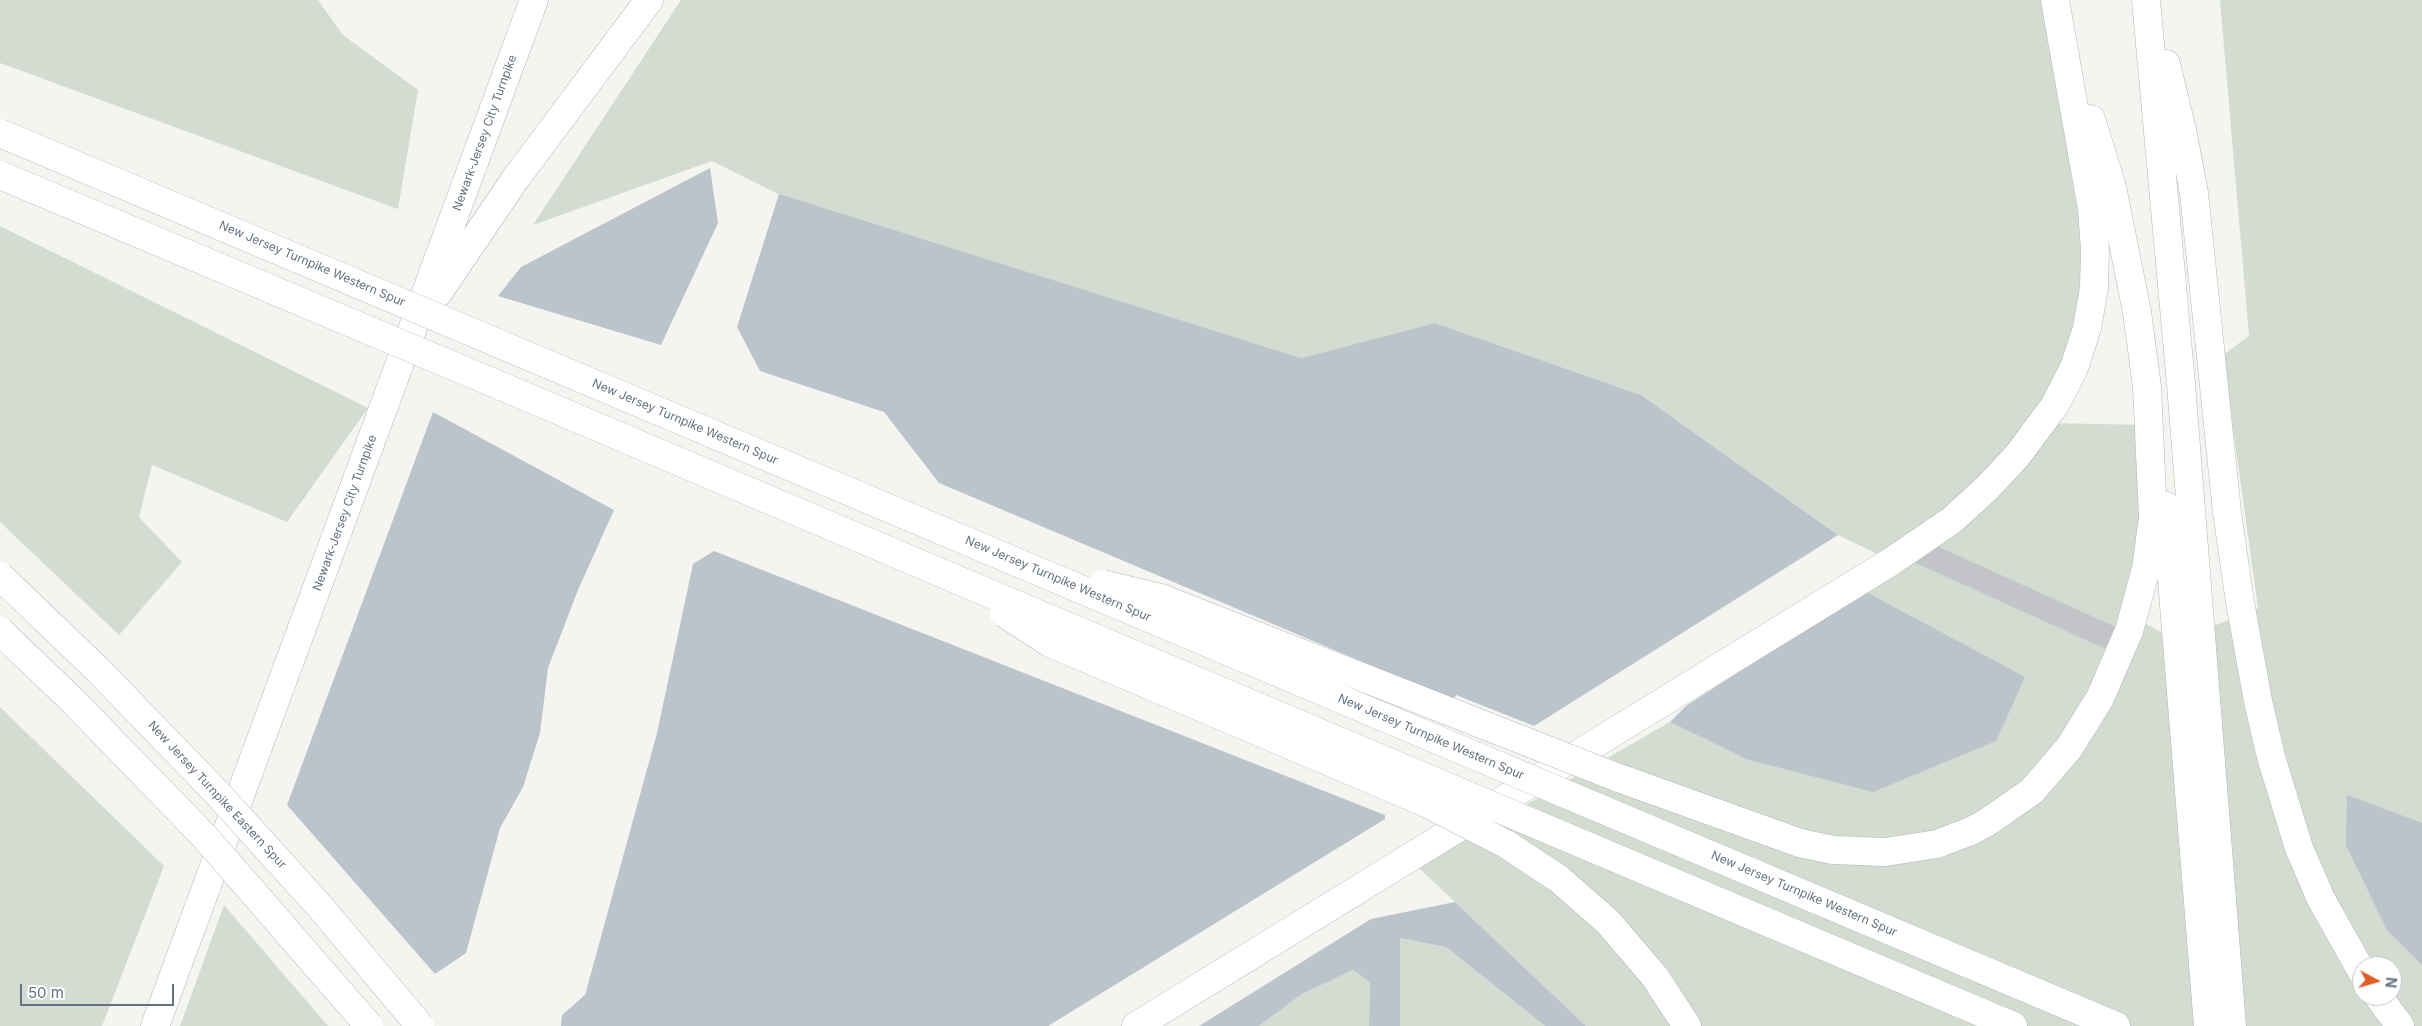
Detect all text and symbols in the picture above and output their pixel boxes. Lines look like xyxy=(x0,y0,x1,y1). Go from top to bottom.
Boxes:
street label: Newark-Jersey City Turnpike xyxy=(450,53,520,213)
street label: New Jersey Turnpike Western Spur xyxy=(217,218,407,310)
street label: New Jersey Turnpike Western Spur xyxy=(590,376,780,468)
street label: Newark-Jersey City Turnpike xyxy=(310,433,380,593)
street label: New Jersey Turnpike Western Spur xyxy=(963,533,1153,625)
street label: New Jersey Turnpike Western Spur xyxy=(1336,691,1526,783)
street label: New Jersey Turnpike Eastern Spur xyxy=(145,718,289,872)
street label: New Jersey Turnpike Western Spur xyxy=(1709,848,1899,940)
north arrow xyxy=(2352,956,2402,1006)
scale bar xyxy=(22,974,176,1006)
text: N xyxy=(2382,976,2400,989)
text: 50 m xyxy=(28,983,64,1002)

